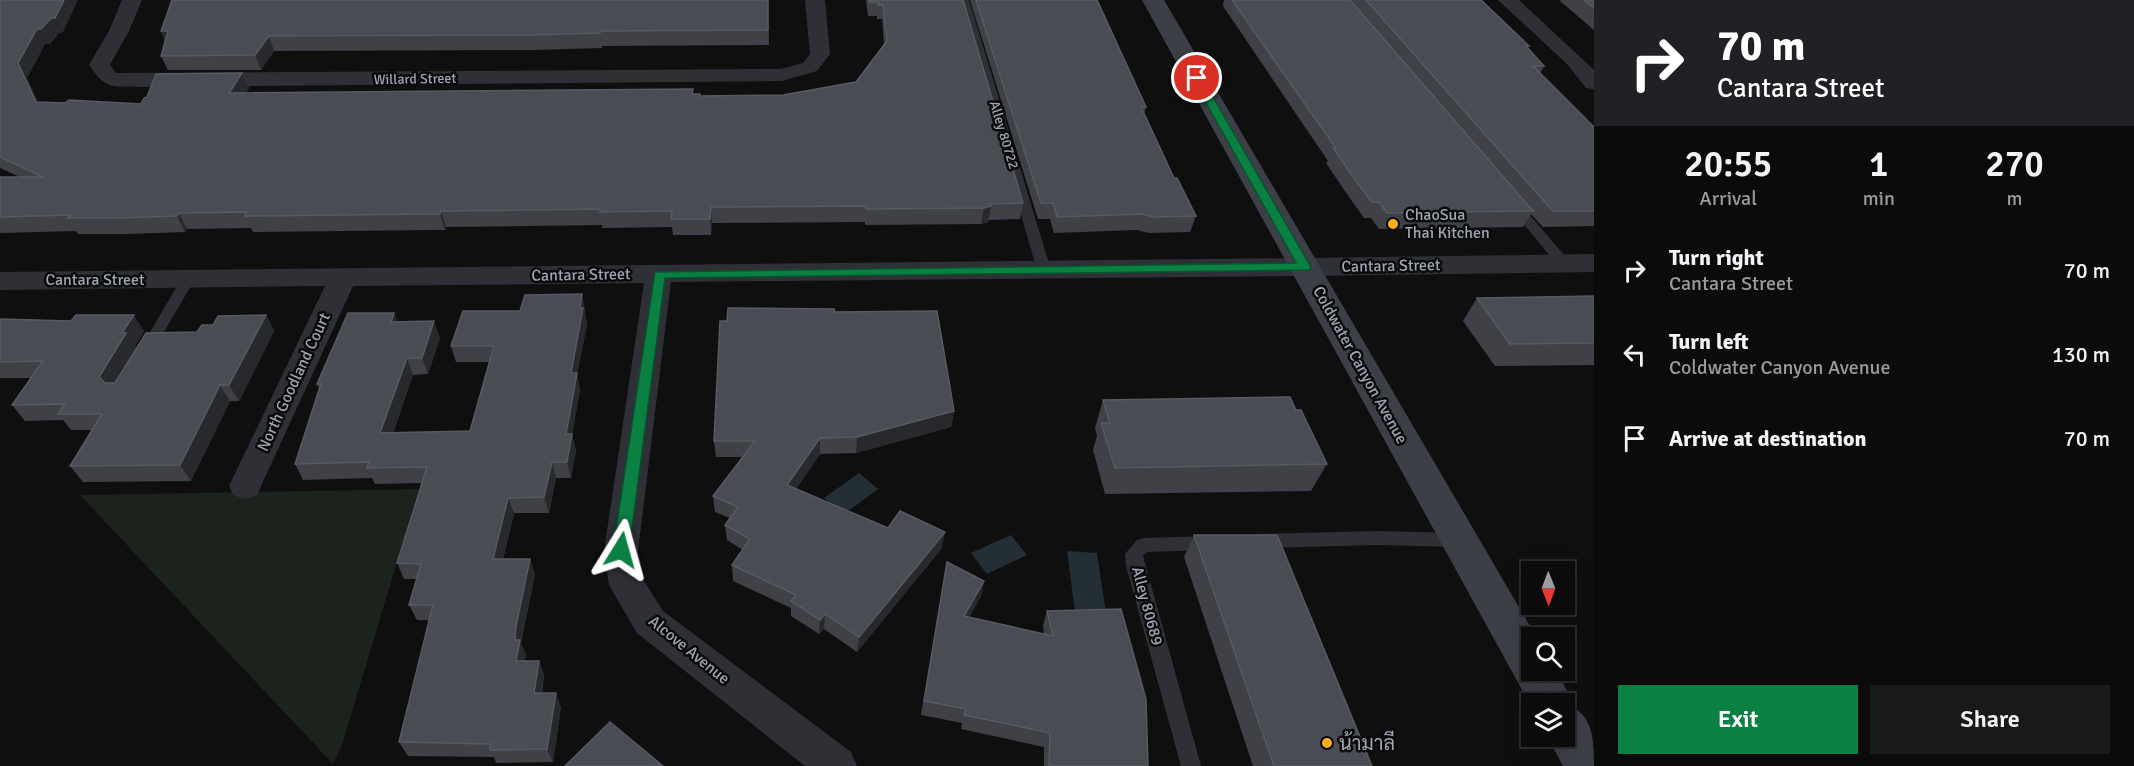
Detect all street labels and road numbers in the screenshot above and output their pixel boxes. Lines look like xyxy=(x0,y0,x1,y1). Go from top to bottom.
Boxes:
street label: Willard Street xyxy=(373,70,457,88)
street label: Alley 80722 xyxy=(986,99,1022,171)
street label: Cantara Street xyxy=(1341,255,1441,277)
street label: Cantara Street xyxy=(531,264,631,286)
street label: Cantara Street xyxy=(45,270,145,290)
street label: Coldwater Canyon Avenue xyxy=(1308,283,1412,447)
street label: North Goodland Court xyxy=(253,309,335,454)
street label: Alley 80689 xyxy=(1127,564,1167,648)
street label: Alcove Avenue xyxy=(644,611,734,689)

